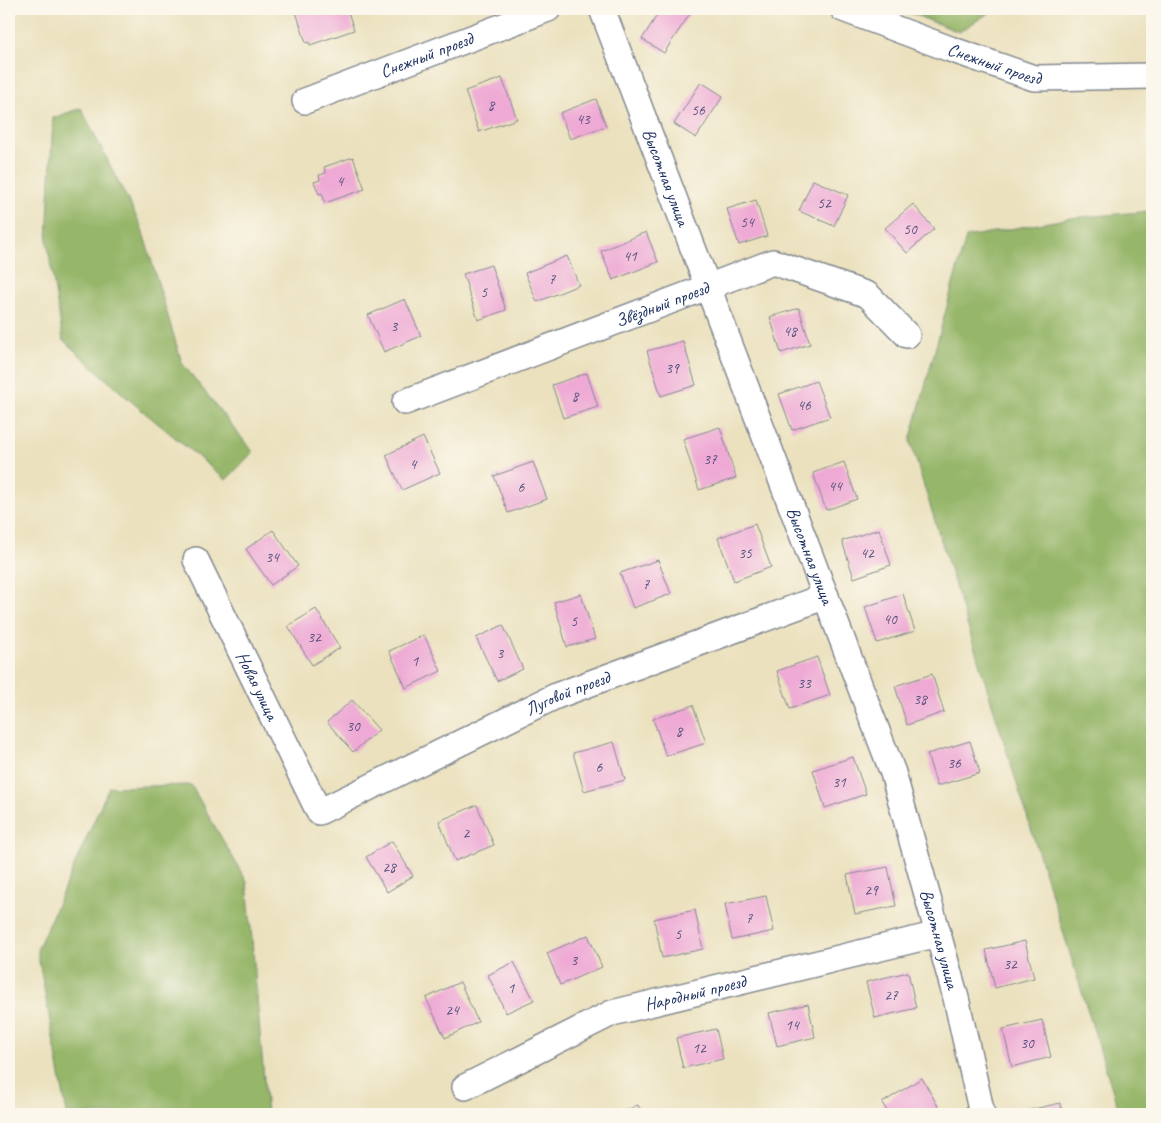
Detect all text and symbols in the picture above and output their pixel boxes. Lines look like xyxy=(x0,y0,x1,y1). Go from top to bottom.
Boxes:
street label: Снежный проезд xyxy=(377,27,478,83)
street label: Снежный проезд xyxy=(945,38,1042,89)
house number: 8 xyxy=(488,96,496,115)
house number: 56 xyxy=(691,101,706,120)
house number: 43 xyxy=(576,110,591,129)
street label: Высотная улица xyxy=(638,125,695,230)
house number: 4 xyxy=(337,172,345,191)
house number: 52 xyxy=(817,194,832,213)
house number: 54 xyxy=(740,213,755,232)
house number: 50 xyxy=(903,220,918,239)
house number: 41 xyxy=(623,247,638,266)
house number: 7 xyxy=(549,270,557,289)
street label: Звёздный проезд xyxy=(612,276,713,332)
house number: 5 xyxy=(481,283,489,302)
house number: 3 xyxy=(391,317,399,336)
house number: 48 xyxy=(783,322,798,341)
house number: 39 xyxy=(665,359,680,378)
house number: 8 xyxy=(572,387,580,406)
house number: 46 xyxy=(797,396,812,415)
house number: 37 xyxy=(703,450,718,469)
house number: 4 xyxy=(410,455,418,474)
house number: 44 xyxy=(828,477,843,496)
house number: 6 xyxy=(518,478,526,497)
street label: Высотная улица xyxy=(782,504,839,609)
house number: 35 xyxy=(738,544,753,563)
house number: 42 xyxy=(860,544,875,563)
house number: 34 xyxy=(265,548,280,567)
house number: 7 xyxy=(643,575,651,594)
house number: 40 xyxy=(883,610,898,629)
house number: 5 xyxy=(571,612,579,631)
house number: 32 xyxy=(307,628,322,647)
house number: 3 xyxy=(497,644,505,663)
street label: Новая улица xyxy=(231,648,284,725)
house number: 1 xyxy=(412,652,420,671)
street label: Луговой проезд xyxy=(522,666,614,720)
house number: 33 xyxy=(797,674,812,693)
house number: 38 xyxy=(913,690,928,709)
house number: 30 xyxy=(346,717,361,736)
house number: 8 xyxy=(676,722,684,741)
house number: 36 xyxy=(947,754,962,773)
house number: 6 xyxy=(596,758,604,777)
house number: 31 xyxy=(832,773,847,792)
house number: 2 xyxy=(463,824,471,843)
house number: 28 xyxy=(382,858,397,877)
house number: 29 xyxy=(864,881,879,900)
street label: Высотная улица xyxy=(915,887,964,993)
house number: 7 xyxy=(746,909,754,928)
house number: 5 xyxy=(675,925,683,944)
house number: 3 xyxy=(571,951,579,970)
house number: 32 xyxy=(1003,955,1018,974)
street label: Народный проезд xyxy=(642,970,749,1016)
house number: 1 xyxy=(508,979,516,998)
house number: 27 xyxy=(884,986,899,1005)
house number: 24 xyxy=(445,1001,460,1020)
house number: 14 xyxy=(785,1016,800,1035)
house number: 30 xyxy=(1020,1034,1035,1053)
house number: 12 xyxy=(692,1039,707,1058)

